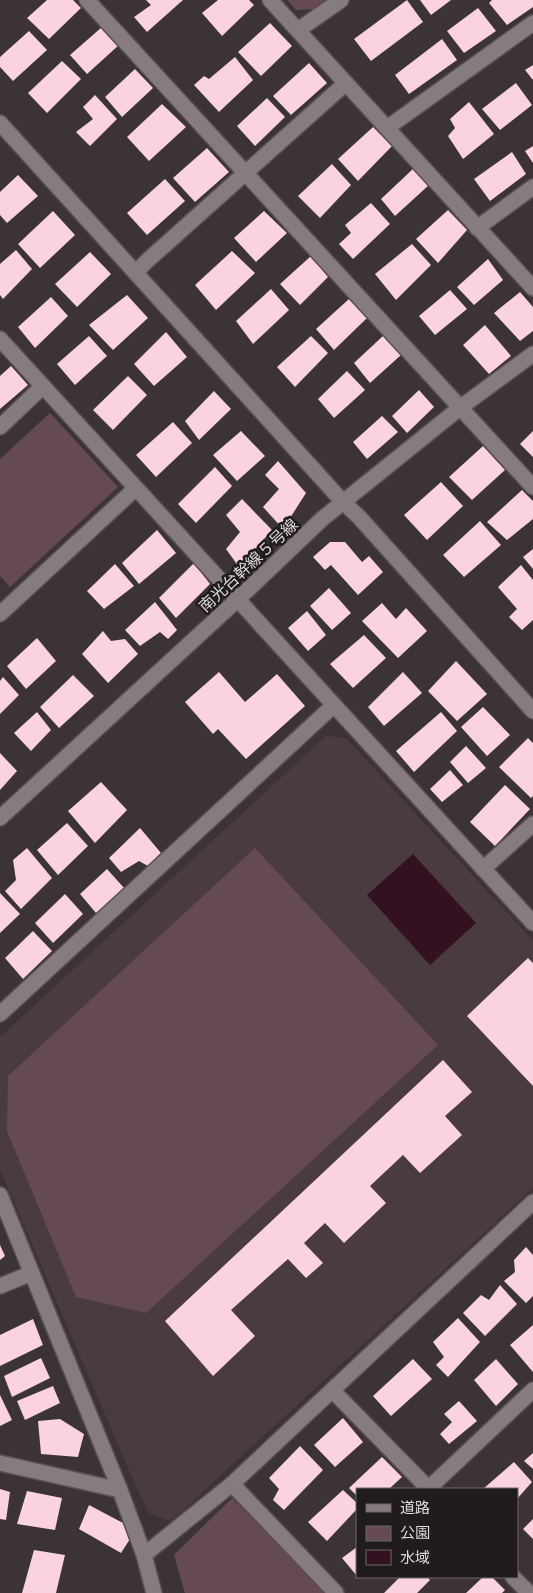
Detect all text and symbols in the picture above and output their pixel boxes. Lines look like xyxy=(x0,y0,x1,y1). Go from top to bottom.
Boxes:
street label: 南光台幹線５号線 xyxy=(195,515,301,615)
legend xyxy=(356,1488,518,1578)
text: 道路 xyxy=(400,1499,430,1516)
text: 公園 xyxy=(400,1524,430,1541)
text: 水域 xyxy=(400,1549,430,1566)

